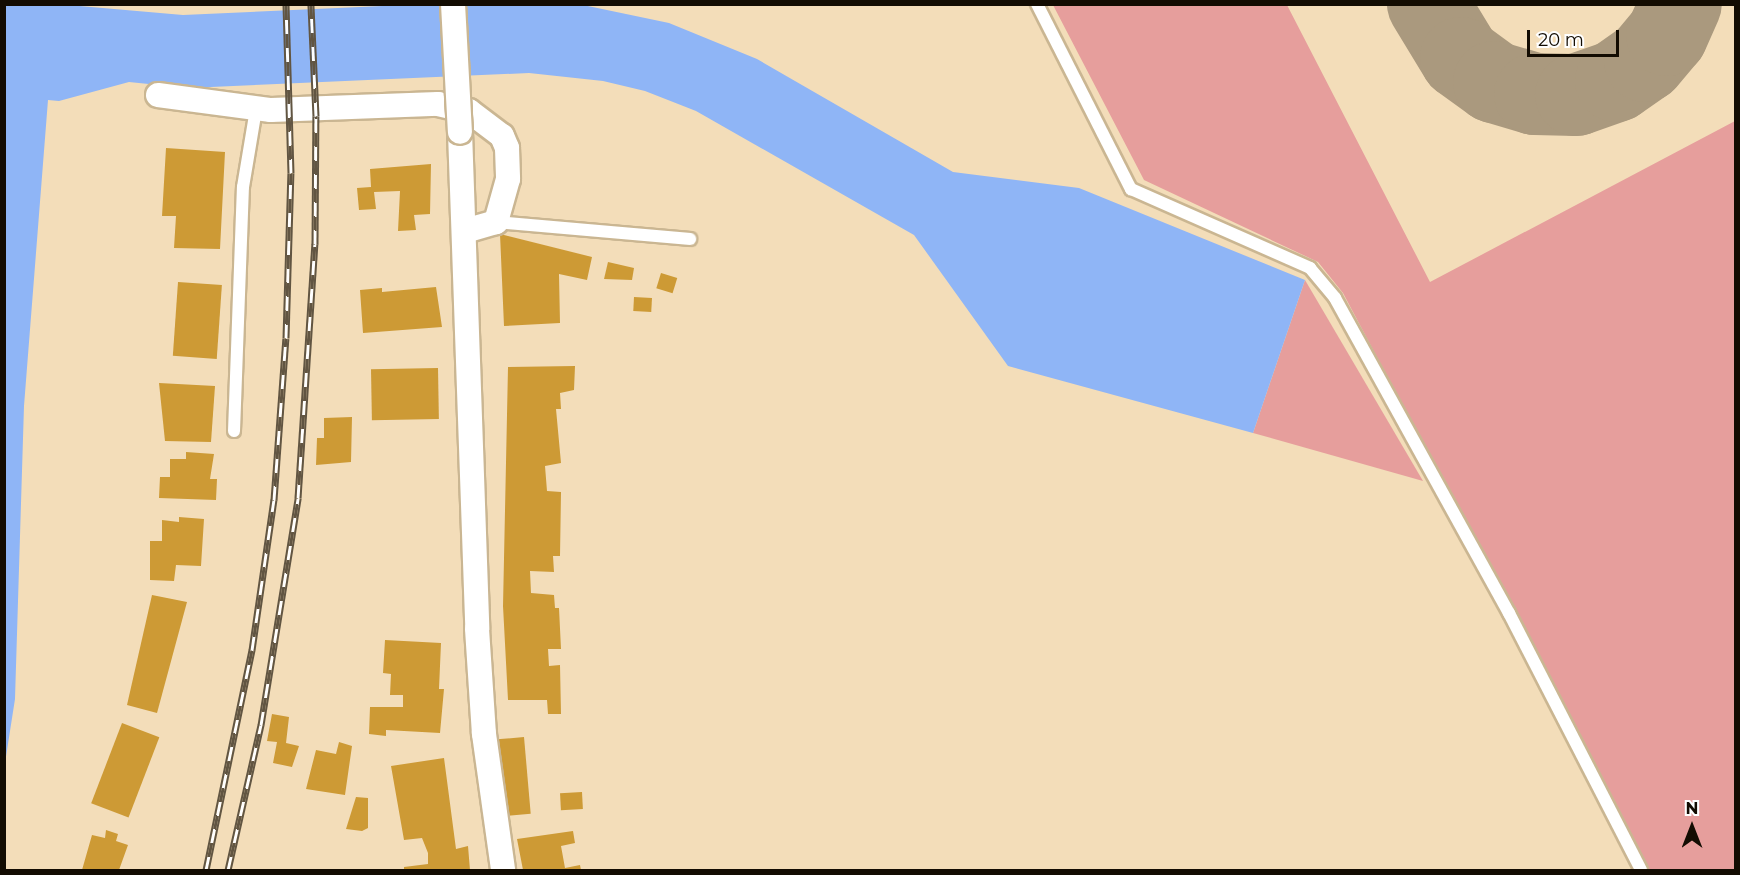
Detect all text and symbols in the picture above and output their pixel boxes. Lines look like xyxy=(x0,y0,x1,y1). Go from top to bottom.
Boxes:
scale bar xyxy=(1530,18,1622,56)
text: 20 m xyxy=(1538,29,1584,51)
north arrow xyxy=(1662,797,1722,857)
text: N xyxy=(1686,799,1698,818)

